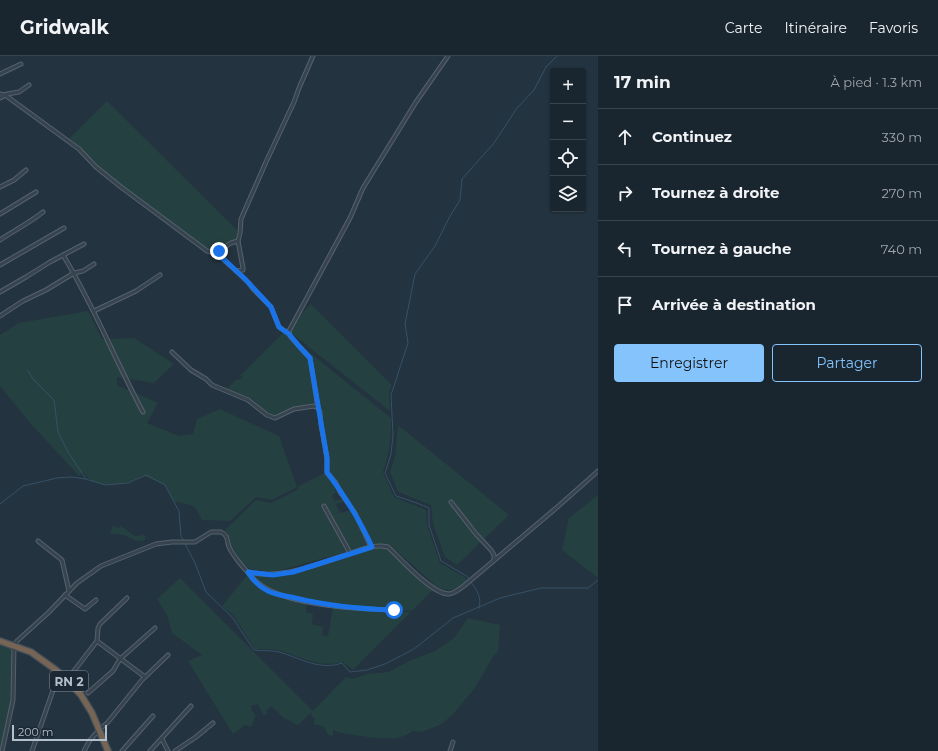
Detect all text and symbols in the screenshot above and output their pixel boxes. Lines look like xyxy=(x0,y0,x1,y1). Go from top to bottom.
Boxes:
text: Gridwalk xyxy=(20,16,109,39)
text: Carte xyxy=(725,19,762,37)
text: Itinéraire xyxy=(784,19,847,37)
text: Favoris xyxy=(869,19,918,37)
map controls xyxy=(550,68,586,212)
button: + xyxy=(550,68,586,104)
text: 17 min xyxy=(614,72,671,92)
text: À pied · 1.3 km xyxy=(830,74,922,90)
button: − xyxy=(550,104,586,140)
icon: ahead xyxy=(614,126,636,148)
text: Continuez xyxy=(652,127,732,146)
text: 330 m xyxy=(882,129,922,145)
button: locate xyxy=(550,140,586,176)
button: layers xyxy=(550,176,586,212)
icon: right xyxy=(614,182,636,204)
text: Tournez à droite xyxy=(652,183,780,202)
text: 270 m xyxy=(881,185,922,201)
icon: left xyxy=(614,238,636,260)
text: Tournez à gauche xyxy=(652,239,791,258)
text: 740 m xyxy=(881,241,922,257)
route end xyxy=(210,242,228,260)
icon: arrive xyxy=(614,294,636,316)
text: Arrivée à destination xyxy=(652,295,816,314)
button: Enregistrer xyxy=(614,344,764,382)
button: Partager xyxy=(772,344,922,382)
route start xyxy=(385,601,403,619)
road number: RN 2 xyxy=(50,671,88,691)
scale bar xyxy=(12,723,107,742)
text: 200 m xyxy=(18,725,53,739)

